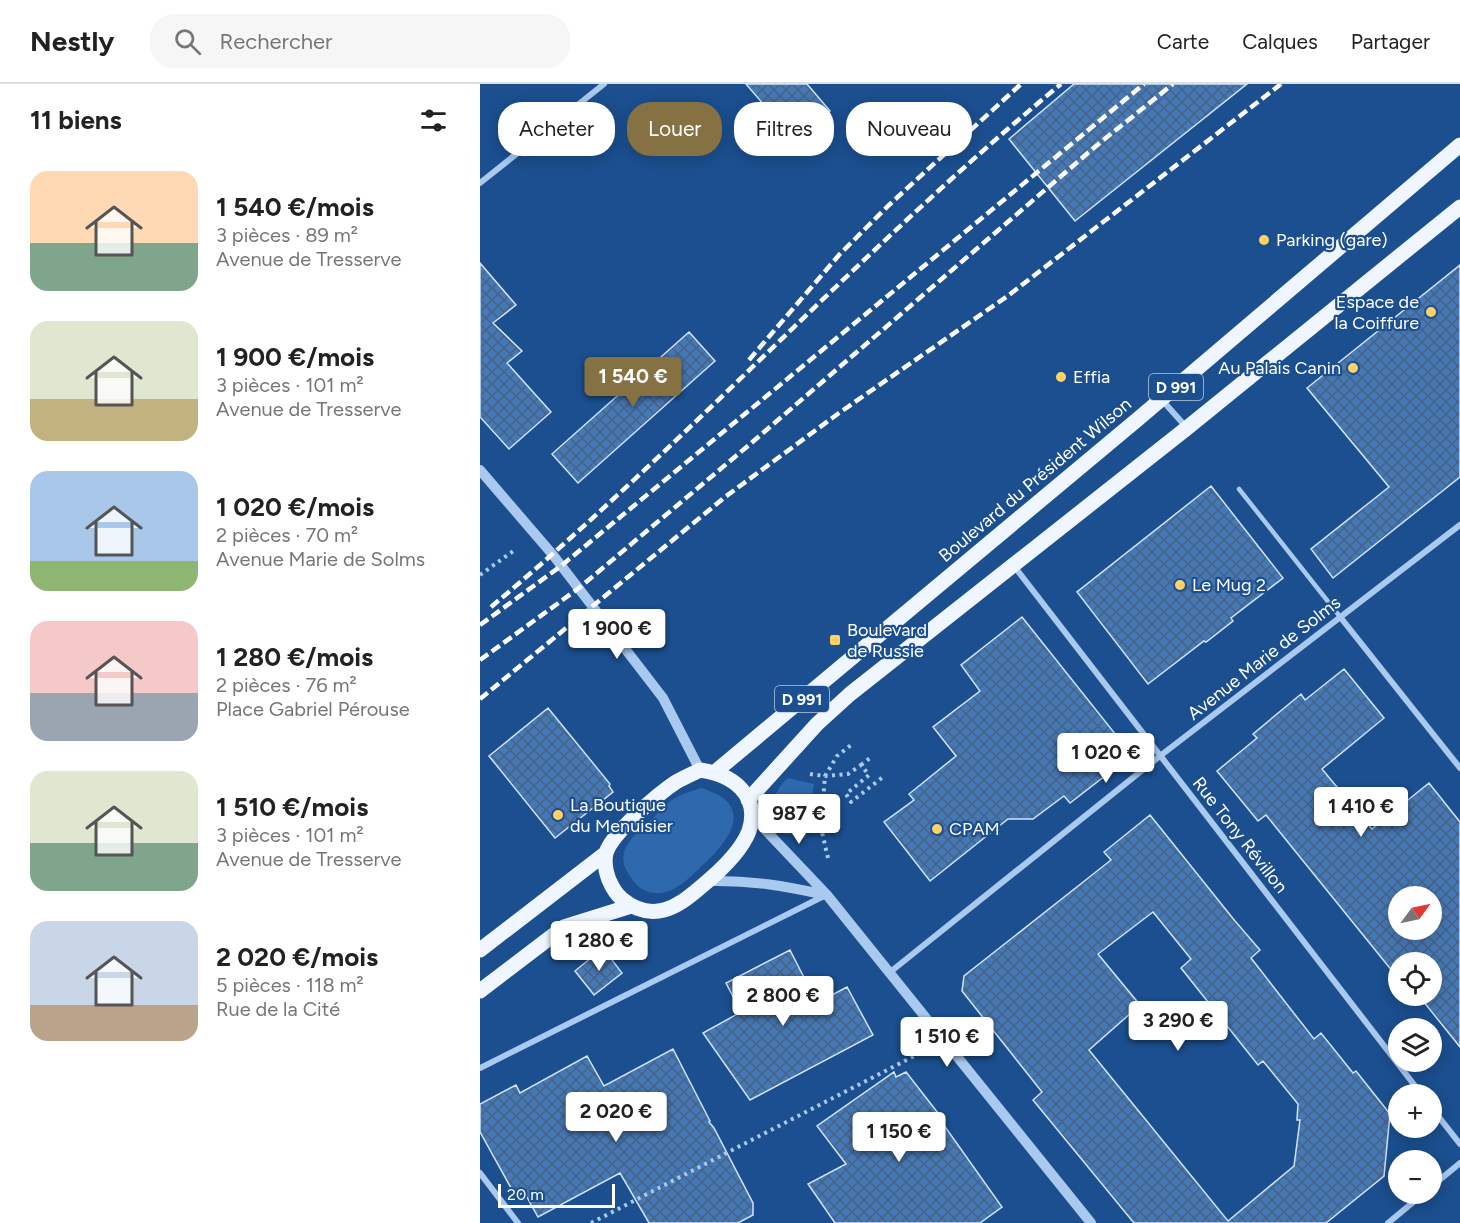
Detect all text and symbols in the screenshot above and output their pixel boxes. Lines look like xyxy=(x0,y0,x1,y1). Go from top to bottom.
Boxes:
search box xyxy=(150,14,570,68)
text: Nestly xyxy=(30,24,114,58)
icon: search xyxy=(171,25,204,58)
text: Rechercher xyxy=(219,28,333,55)
text: Carte xyxy=(1157,29,1209,54)
text: Calques xyxy=(1242,29,1318,54)
text: Partager xyxy=(1351,29,1430,54)
chip: Acheter xyxy=(498,102,615,156)
chip: Louer xyxy=(627,102,722,156)
chip: Filtres xyxy=(734,102,834,156)
chip: Nouveau xyxy=(846,102,972,156)
text: 11 biens xyxy=(30,104,122,136)
icon: filters xyxy=(417,104,450,137)
text: 1 540 €/mois xyxy=(216,191,374,223)
icon: home xyxy=(78,195,150,267)
text: 3 pièces · 89 m² xyxy=(216,223,358,247)
place label: Parking (gare) xyxy=(1276,229,1388,251)
marker: Parking (gare) xyxy=(1257,233,1271,247)
text: Avenue de Tresserve xyxy=(216,247,401,271)
place label: Espace de la Coiffure xyxy=(1335,291,1419,334)
marker: Espace de la Coiffure xyxy=(1424,305,1438,319)
text: 1 900 €/mois xyxy=(216,341,374,373)
icon: home xyxy=(78,345,150,417)
pin: 1 540 € xyxy=(578,357,688,408)
place label: Au Palais Canin xyxy=(1218,357,1341,379)
marker: Au Palais Canin xyxy=(1346,361,1360,375)
text: 1 540 € xyxy=(598,364,668,388)
place label: Effia xyxy=(1073,366,1110,388)
marker: Effia xyxy=(1054,370,1068,384)
text: 3 pièces · 101 m² xyxy=(216,373,364,397)
road number: D 991 xyxy=(1149,374,1203,400)
street label: Boulevard du Président Wilson xyxy=(934,393,1136,567)
text: Avenue de Tresserve xyxy=(216,397,401,421)
text: 1 020 €/mois xyxy=(216,491,374,523)
icon: home xyxy=(78,495,150,567)
text: 2 pièces · 70 m² xyxy=(216,523,358,547)
text: Avenue Marie de Solms xyxy=(216,547,425,571)
place label: Le Mug 2 xyxy=(1192,574,1266,596)
marker: Le Mug 2 xyxy=(1173,578,1187,592)
street label: Avenue Marie de Solms xyxy=(1183,591,1345,725)
pin: 1 900 € xyxy=(562,609,672,660)
text: 1 900 € xyxy=(582,616,652,640)
place label: Boulevard de Russie xyxy=(847,619,927,662)
marker: Boulevard de Russie xyxy=(828,633,842,647)
text: 1 280 €/mois xyxy=(216,641,373,673)
icon: home xyxy=(78,645,150,717)
text: 2 pièces · 76 m² xyxy=(216,673,357,697)
road number: D 991 xyxy=(775,686,829,712)
text: Place Gabriel Pérouse xyxy=(216,697,410,721)
pin: 1 020 € xyxy=(1051,733,1161,784)
text: 1 020 € xyxy=(1071,740,1141,764)
street label: Rue Tony Révillon xyxy=(1188,772,1292,898)
pin: 1 410 € xyxy=(1306,787,1416,838)
text: 1 510 €/mois xyxy=(216,791,368,823)
place label: La Boutique du Menuisier xyxy=(570,794,673,837)
pin: 987 € xyxy=(757,794,841,845)
text: 1 410 € xyxy=(1328,794,1394,818)
icon: home xyxy=(78,795,150,867)
text: 987 € xyxy=(772,801,826,825)
marker: La Boutique du Menuisier xyxy=(551,808,565,822)
place label: CPAM xyxy=(949,818,1000,840)
marker: CPAM xyxy=(930,822,944,836)
text: 3 pièces · 101 m² xyxy=(216,823,364,847)
text: Avenue de Tresserve xyxy=(216,847,401,871)
north arrow xyxy=(1388,886,1442,940)
map controls xyxy=(1388,886,1442,1204)
pin: 1 280 € xyxy=(544,921,654,972)
text: 1 280 € xyxy=(565,928,633,952)
text: 2 020 €/mois xyxy=(216,941,378,973)
icon: home xyxy=(78,945,150,1017)
button: locate xyxy=(1388,952,1442,1006)
text: 5 pièces · 118 m² xyxy=(216,973,364,997)
pin: 2 800 € xyxy=(728,976,838,1027)
text: 2 800 € xyxy=(746,983,820,1007)
text: Rue de la Cité xyxy=(216,997,340,1021)
pin: 3 290 € xyxy=(1123,1001,1233,1052)
text: 3 290 € xyxy=(1143,1008,1213,1032)
pin: 1 510 € xyxy=(892,1017,1002,1068)
button: layers xyxy=(1388,1018,1442,1072)
text: 1 510 € xyxy=(915,1024,979,1048)
button: + xyxy=(1388,1084,1442,1138)
pin: 2 020 € xyxy=(561,1092,671,1143)
text: 2 020 € xyxy=(580,1099,652,1123)
pin: 1 150 € xyxy=(844,1112,954,1163)
text: 1 150 € xyxy=(867,1119,931,1143)
button: − xyxy=(1388,1150,1442,1204)
scale bar xyxy=(498,1181,615,1208)
text: 20 m xyxy=(507,1185,544,1204)

